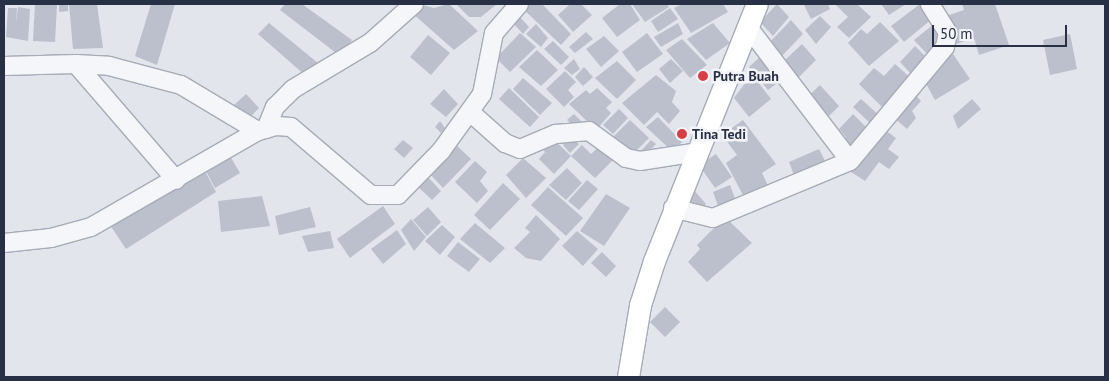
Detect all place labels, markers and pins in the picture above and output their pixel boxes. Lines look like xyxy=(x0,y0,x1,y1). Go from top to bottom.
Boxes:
place label: Putra Buah xyxy=(713,68,779,84)
marker: Putra Buah xyxy=(697,70,709,82)
place label: Tina Tedi xyxy=(692,126,746,142)
marker: Tina Tedi xyxy=(676,128,688,140)

